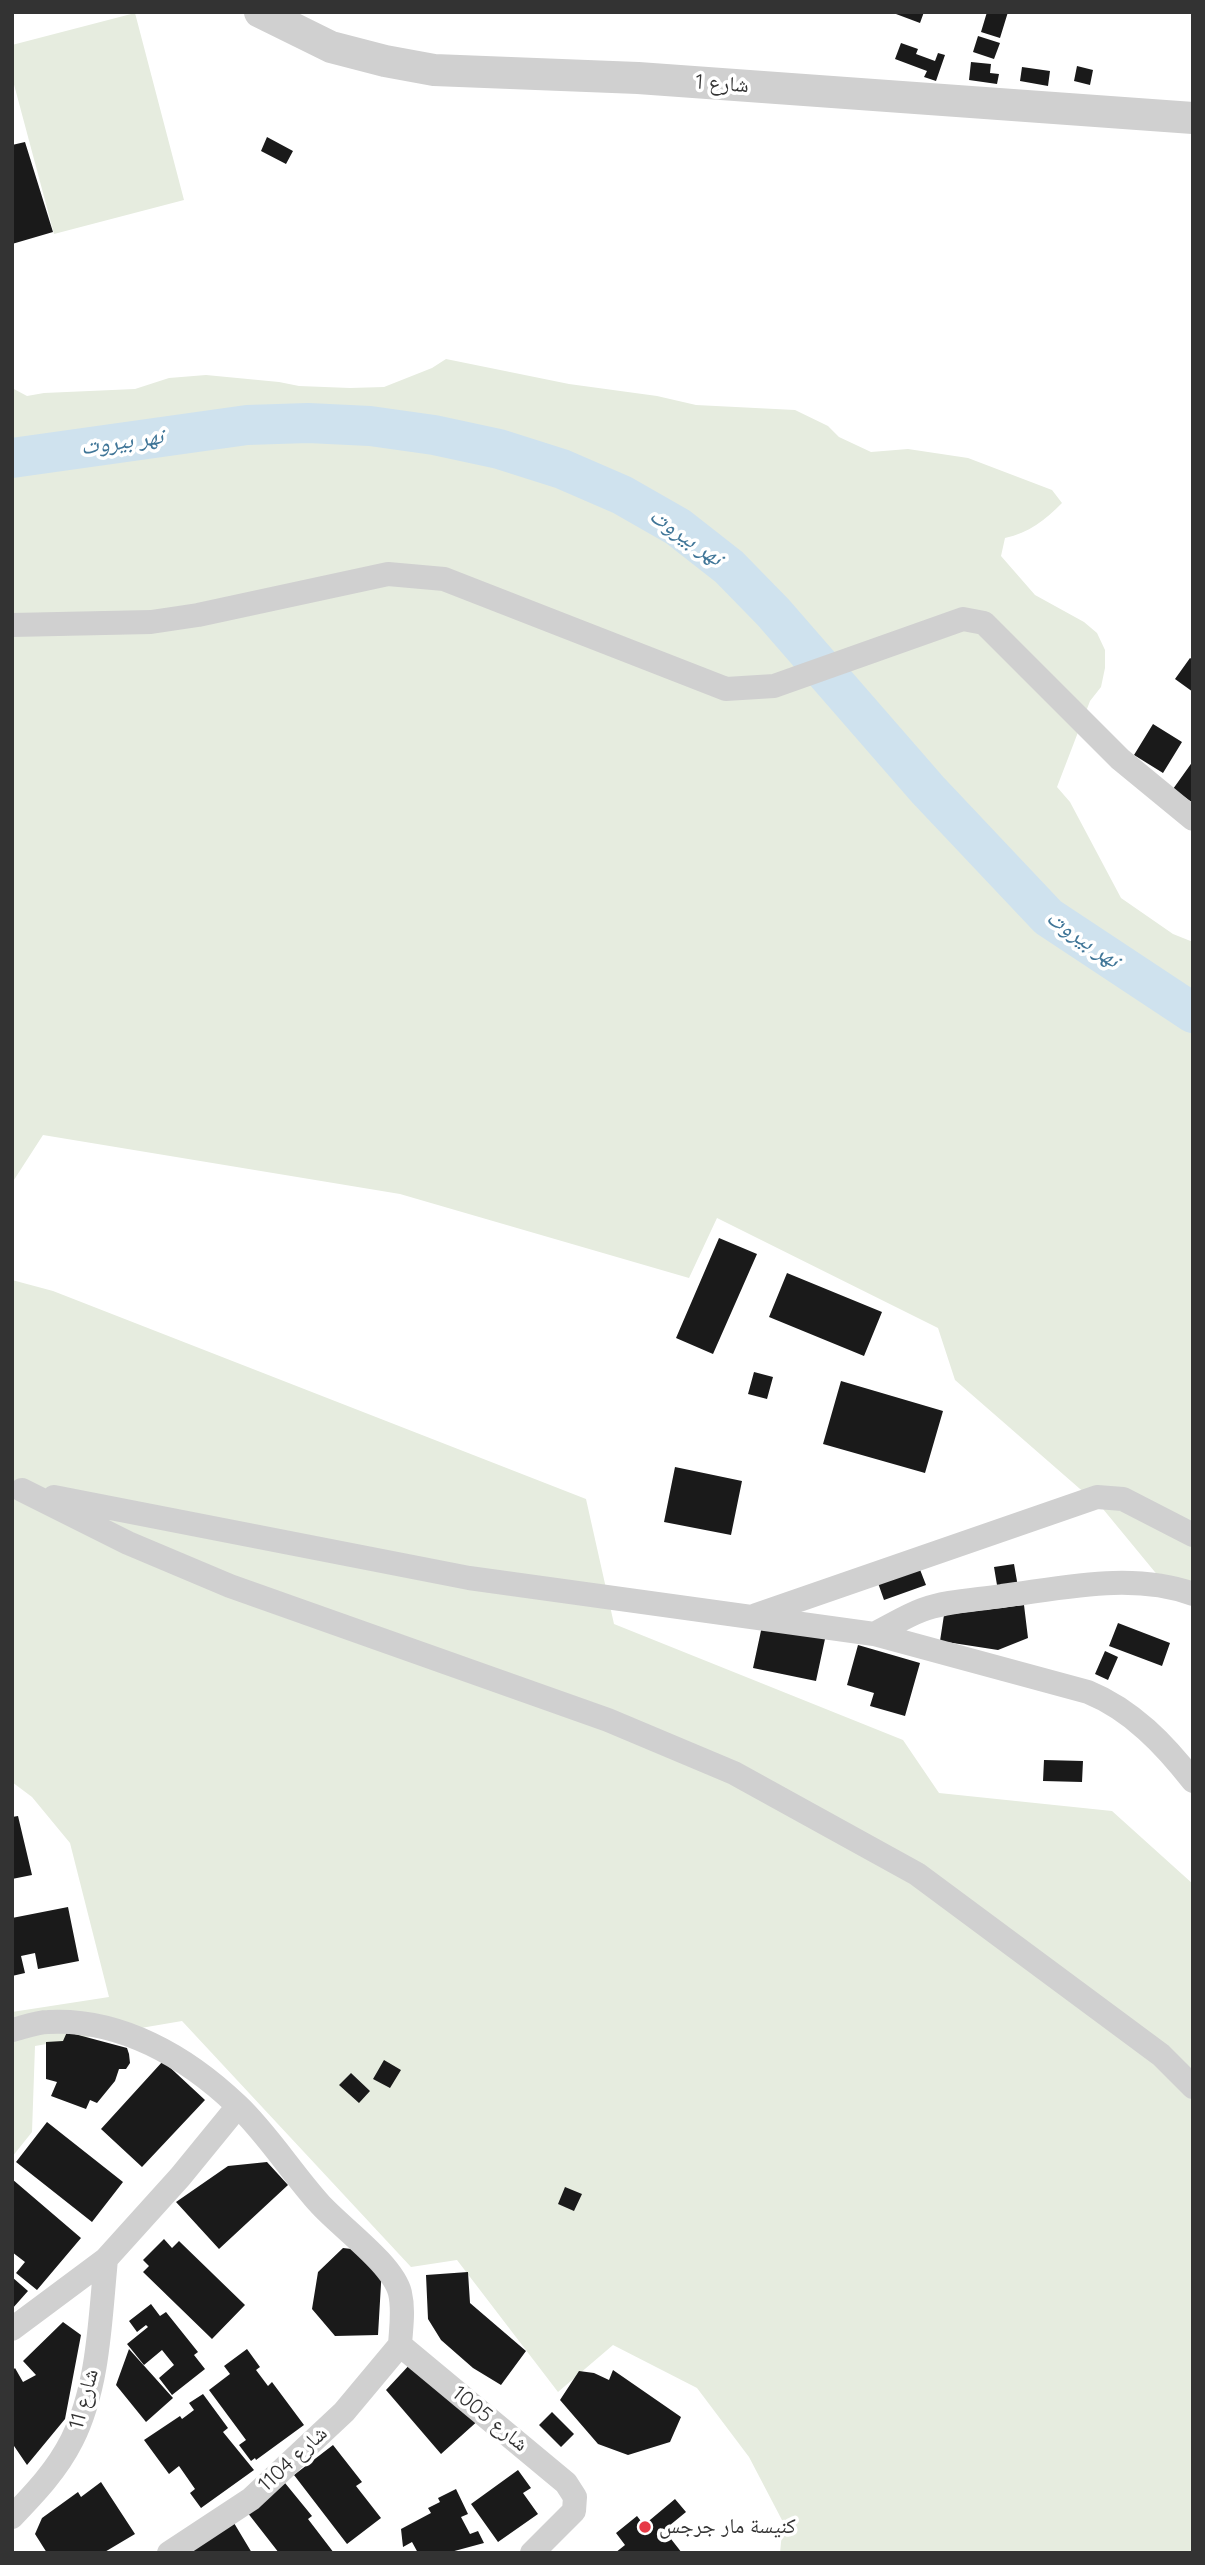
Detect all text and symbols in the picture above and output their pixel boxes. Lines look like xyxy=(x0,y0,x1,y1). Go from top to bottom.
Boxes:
street label: شارع 1 xyxy=(694,70,750,98)
water label: نهر بيروت xyxy=(79,423,165,461)
water label: نهر بيروت xyxy=(644,502,728,572)
water label: نهر بيروت xyxy=(1041,904,1125,974)
street label: شارع 11 xyxy=(64,2366,104,2432)
street label: شارع 1005 xyxy=(447,2381,533,2457)
street label: شارع 1104 xyxy=(253,2421,333,2497)
place label: كنيسة مار جرجس xyxy=(659,2514,796,2540)
marker: كنيسة مار جرجس xyxy=(637,2519,653,2535)

